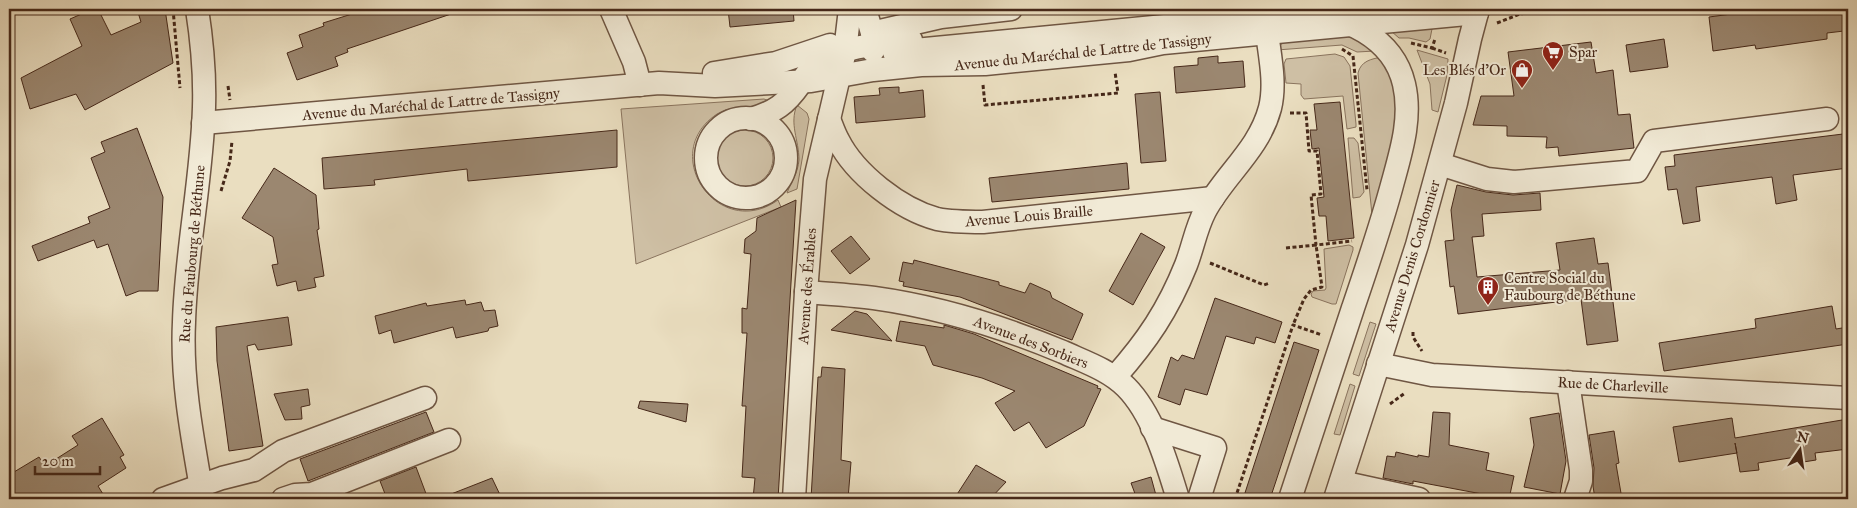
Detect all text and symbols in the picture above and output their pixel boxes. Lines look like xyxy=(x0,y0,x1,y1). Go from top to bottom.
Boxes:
street label: Avenue du Maréchal de Lattre de Tassigny xyxy=(952,29,1213,75)
supermarket icon: Spar xyxy=(1541,40,1565,71)
place label: Spar xyxy=(1569,43,1597,61)
shop icon: Les Blés d'Or xyxy=(1510,58,1534,89)
place label: Les Blés d'Or xyxy=(1423,61,1506,79)
street label: Avenue du Maréchal de Lattre de Tassigny xyxy=(300,84,562,124)
street label: Rue du Faubourg de Béthune xyxy=(175,164,209,344)
street label: Avenue Denis Cordonnier xyxy=(1380,177,1444,335)
street label: Avenue Louis Braille xyxy=(963,201,1094,231)
street label: Avenue des Érables xyxy=(793,227,820,346)
place label: Centre Social du Faubourg de Béthune xyxy=(1504,269,1636,304)
building icon: Centre Social du Faubourg de Béthune xyxy=(1476,275,1500,306)
street label: Avenue des Sorbiers xyxy=(970,312,1091,372)
street label: Rue de Charleville xyxy=(1557,373,1669,397)
north arrow xyxy=(1774,426,1824,476)
text: N xyxy=(1795,428,1811,447)
scale bar xyxy=(35,443,100,475)
text: 20 m xyxy=(42,452,74,470)

